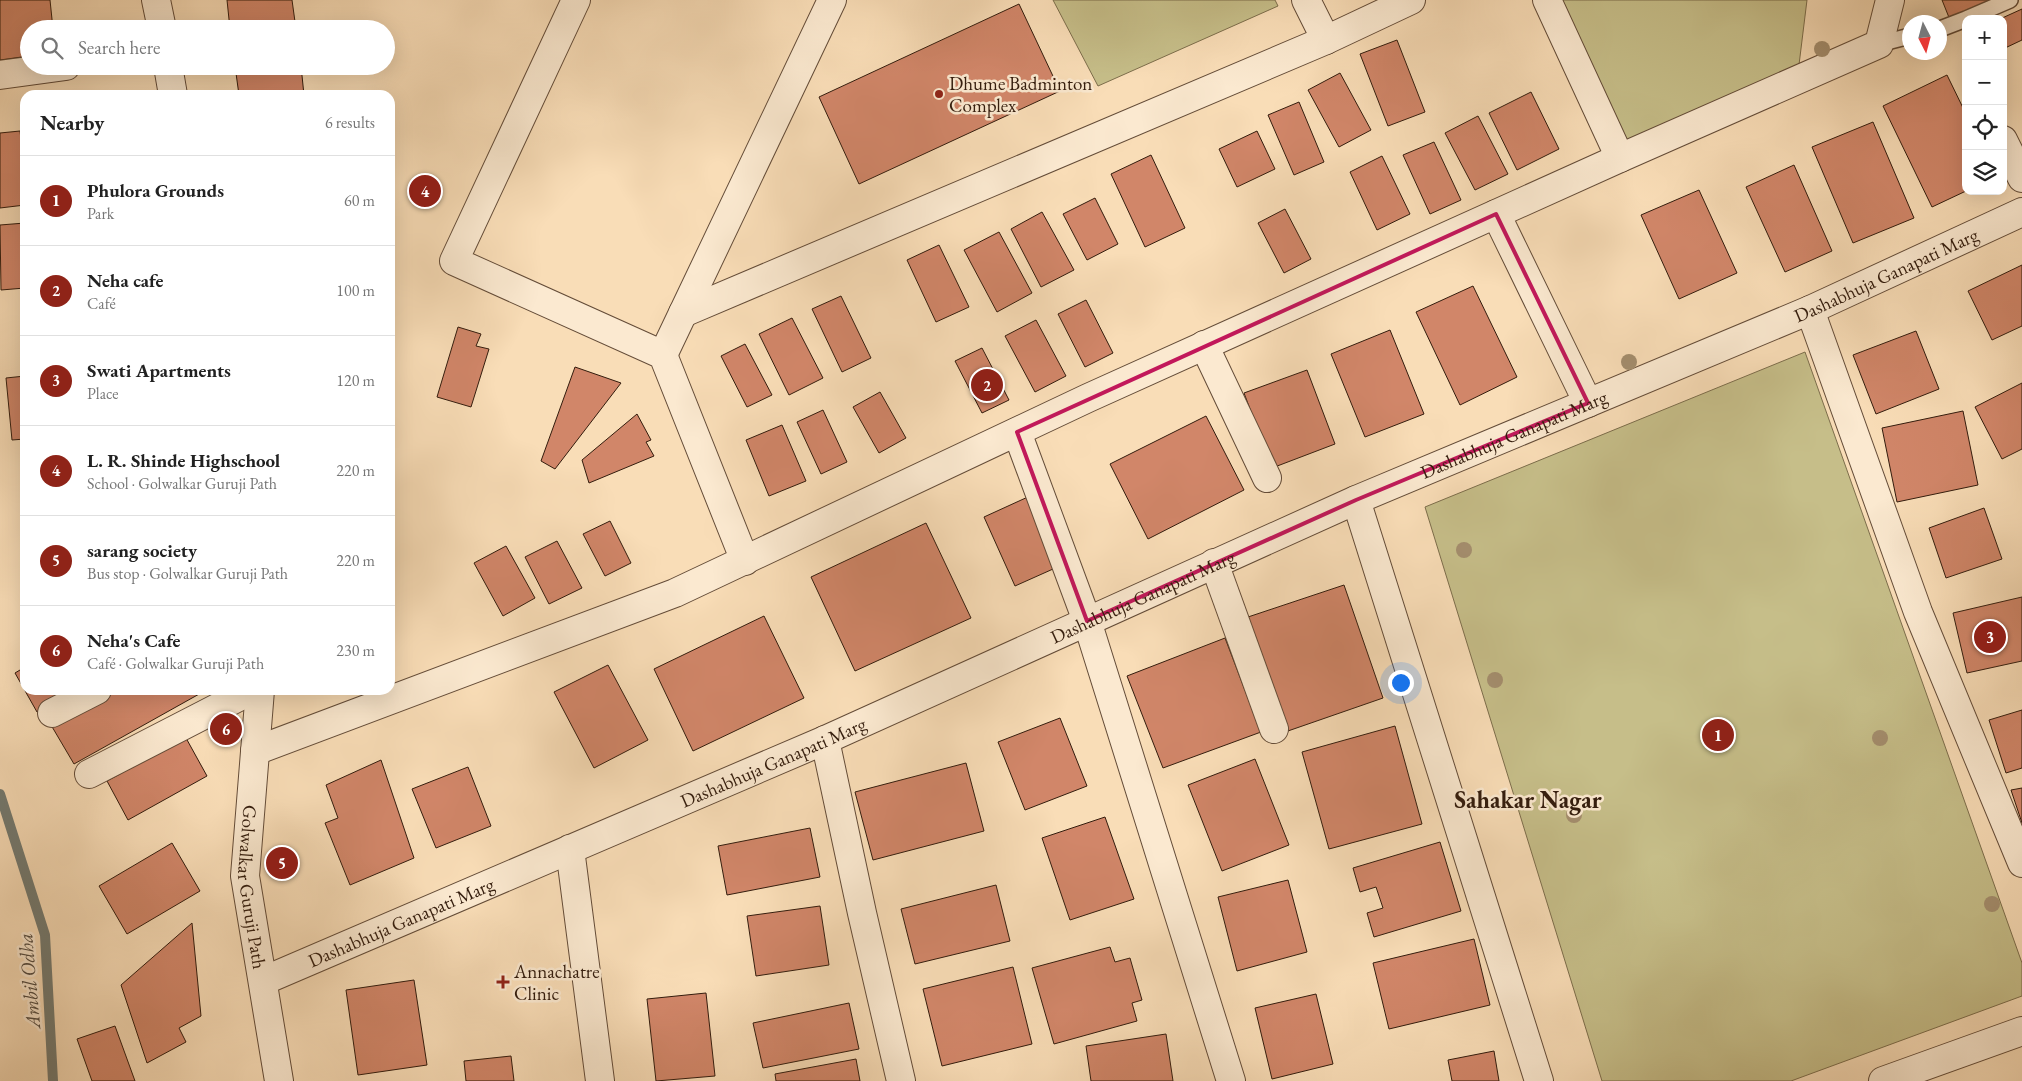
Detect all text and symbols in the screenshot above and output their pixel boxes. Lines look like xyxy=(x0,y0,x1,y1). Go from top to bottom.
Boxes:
north arrow xyxy=(1902,15,1947,60)
map controls xyxy=(1962,15,2007,195)
button: + xyxy=(1962,15,2007,60)
search box xyxy=(20,20,395,75)
icon: search xyxy=(38,34,66,62)
text: Search here xyxy=(78,35,160,60)
button: − xyxy=(1962,60,2007,105)
place label: Dhume Badminton Complex xyxy=(949,71,1092,118)
marker: Dhume Badminton Complex xyxy=(933,88,945,100)
button: locate xyxy=(1962,105,2007,150)
text: Nearby xyxy=(40,109,104,136)
text: 6 results xyxy=(325,112,375,133)
button: layers xyxy=(1962,150,2007,195)
pin: 4 xyxy=(409,172,441,210)
text: Phulora Grounds xyxy=(87,178,224,203)
text: 1 xyxy=(52,190,60,211)
text: 60 m xyxy=(344,190,375,211)
text: Park xyxy=(87,203,114,224)
street label: Dashabhuja Ganapati Marg xyxy=(1790,222,1983,328)
text: Neha cafe xyxy=(87,268,163,293)
text: 2 xyxy=(52,280,60,301)
text: 100 m xyxy=(336,280,375,301)
text: Café xyxy=(87,293,116,314)
text: Swati Apartments xyxy=(87,358,231,383)
pin: 2 xyxy=(971,366,1003,404)
text: 3 xyxy=(52,370,60,391)
text: 120 m xyxy=(336,370,375,391)
text: Place xyxy=(87,383,119,404)
street label: Dashabhuja Ganapati Marg xyxy=(1417,384,1612,485)
text: L. R. Shinde Highschool xyxy=(87,448,280,473)
text: 4 xyxy=(52,460,60,481)
text: 220 m xyxy=(336,460,375,481)
text: School · Golwalkar Guruji Path xyxy=(87,473,277,494)
text: sarang society xyxy=(87,538,197,563)
street label: Dashabhuja Ganapati Marg xyxy=(1046,544,1240,650)
text: 5 xyxy=(52,550,60,571)
text: 220 m xyxy=(336,550,375,571)
text: Bus stop · Golwalkar Guruji Path xyxy=(87,563,288,584)
pin: 3 xyxy=(1974,618,2006,656)
text: Neha's Cafe xyxy=(87,628,180,653)
text: 6 xyxy=(52,640,60,661)
text: 230 m xyxy=(336,640,375,661)
text: Café · Golwalkar Guruji Path xyxy=(87,653,264,674)
your location xyxy=(1388,670,1414,696)
pin: 6 xyxy=(210,710,242,748)
street label: Dashabhuja Ganapati Marg xyxy=(676,711,871,814)
pin: 1 xyxy=(1702,716,1734,754)
district label: Sahakar Nagar xyxy=(1454,784,1602,816)
street label: Golwalkar Guruji Path xyxy=(232,804,272,971)
pin: 5 xyxy=(266,844,298,882)
street label: Dashabhuja Ganapati Marg xyxy=(304,871,499,973)
water label: Ambil Odha xyxy=(12,932,46,1032)
place label: Annachatre Clinic xyxy=(513,959,600,1006)
marker: Annachatre Clinic xyxy=(496,975,510,989)

